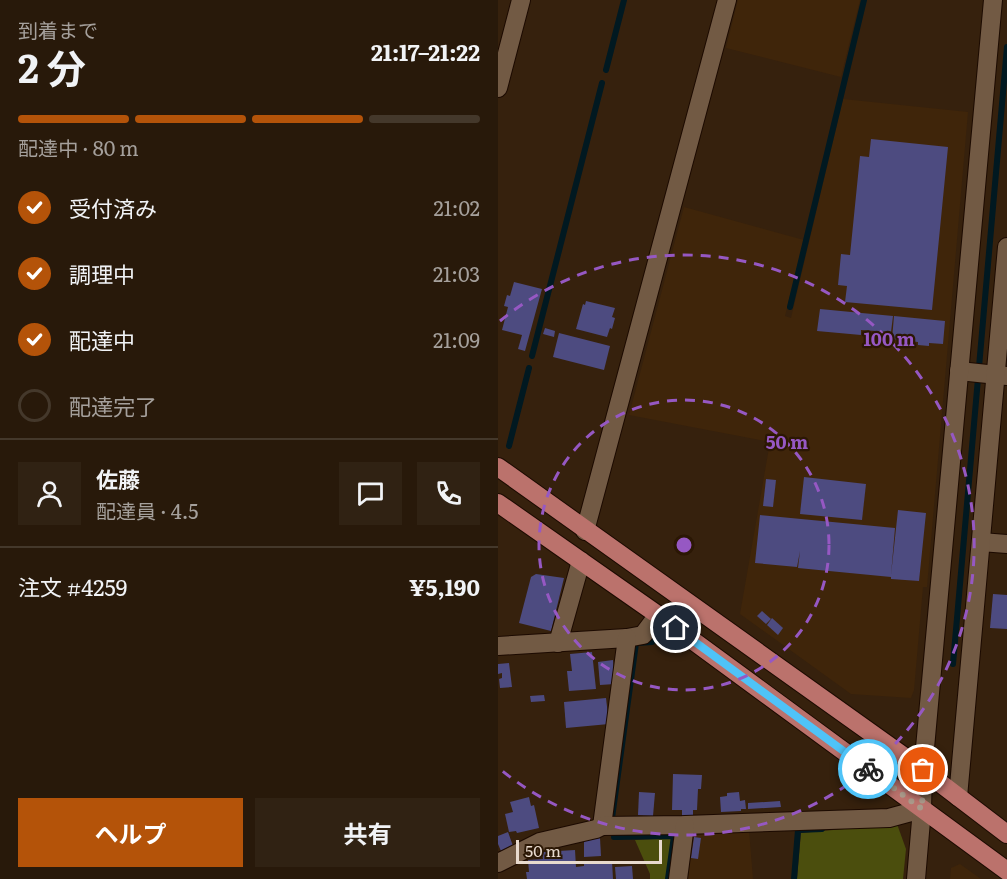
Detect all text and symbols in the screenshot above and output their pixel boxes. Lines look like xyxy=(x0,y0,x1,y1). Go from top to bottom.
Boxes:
text: 到着まで xyxy=(18,14,98,44)
text: 21:17–21:22 xyxy=(371,35,480,68)
text: 2 分 xyxy=(18,37,86,95)
text: 配達中 · 80 m xyxy=(18,132,139,162)
icon: check xyxy=(18,191,51,224)
text: 受付済み xyxy=(69,191,157,224)
text: 21:02 xyxy=(434,192,480,222)
icon: check xyxy=(18,257,51,290)
text: 調理中 xyxy=(69,257,135,290)
text: 21:03 xyxy=(433,258,480,288)
icon: check xyxy=(18,323,51,356)
text: 配達中 xyxy=(69,323,135,356)
text: 21:09 xyxy=(433,324,480,354)
text: 100 m xyxy=(863,325,915,352)
text: 配達完了 xyxy=(69,389,157,422)
text: 50 m xyxy=(766,428,808,455)
button: person xyxy=(18,462,81,525)
text: 佐藤 xyxy=(96,462,140,495)
button: chat xyxy=(339,462,402,525)
button: phone xyxy=(417,462,480,525)
text: 配達員 · 4.5 xyxy=(96,495,199,525)
centre of rings xyxy=(674,535,694,555)
text: 注文 #4259 xyxy=(18,570,127,603)
text: ¥5,190 xyxy=(409,570,480,603)
pin xyxy=(650,602,701,653)
icon: home xyxy=(659,611,692,644)
courier xyxy=(838,739,898,799)
pin xyxy=(897,744,948,795)
icon: bike xyxy=(852,753,885,786)
icon: bag xyxy=(906,753,939,786)
button: ヘルプ xyxy=(18,798,243,867)
button: 共有 xyxy=(255,798,480,867)
scale bar xyxy=(516,837,662,864)
text: 50 m xyxy=(525,838,561,862)

